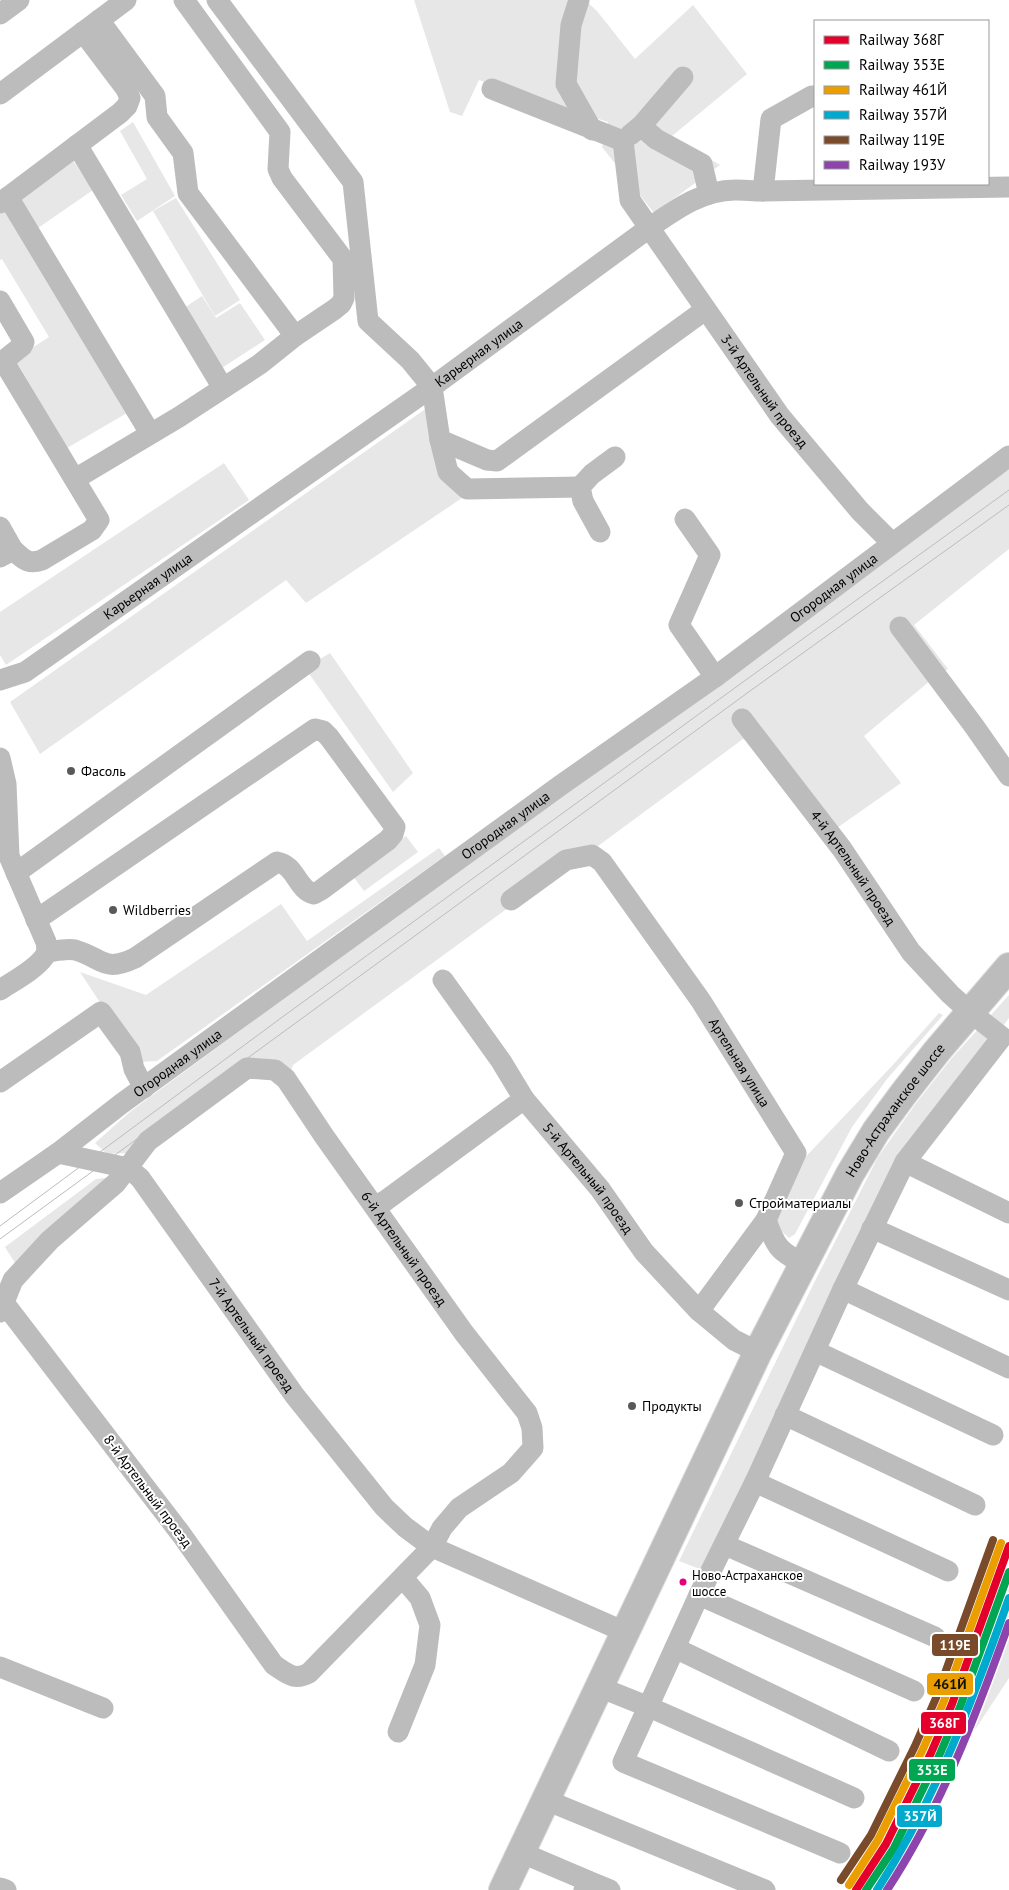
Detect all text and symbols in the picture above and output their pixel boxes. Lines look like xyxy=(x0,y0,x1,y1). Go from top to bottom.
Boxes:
legend xyxy=(814,20,989,185)
text: Railway 368Г xyxy=(859,30,944,49)
text: Railway 353Е xyxy=(859,55,945,74)
text: Railway 461Й xyxy=(859,80,947,99)
text: Railway 357Й xyxy=(859,105,947,124)
text: Railway 119Е xyxy=(859,130,945,149)
text: Railway 193У xyxy=(859,155,946,174)
street label: Карьерная улица xyxy=(431,315,526,391)
street label: 3-й Артельный проезд xyxy=(717,331,812,452)
street label: Карьерная улица xyxy=(100,549,196,624)
street label: Огородная улица xyxy=(786,549,881,627)
place label: Фасоль xyxy=(81,762,126,780)
marker: Фасоль xyxy=(65,765,77,777)
street label: Огородная улица xyxy=(457,787,553,864)
street label: 4-й Артельный проезд xyxy=(807,807,900,929)
place label: Wildberries xyxy=(123,901,191,919)
marker: Wildberries xyxy=(107,904,119,916)
street label: Артельная улица xyxy=(705,1015,774,1111)
street label: Огородная улица xyxy=(130,1025,225,1101)
street label: Ново-Астраханское шоссе xyxy=(841,1039,949,1180)
street label: 5-й Артельный проезд xyxy=(539,1119,638,1238)
street label: 6-й Артельный проезд xyxy=(357,1188,451,1310)
place label: Стройматериалы xyxy=(749,1194,851,1212)
marker: Стройматериалы xyxy=(733,1197,745,1209)
street label: 7-й Артельный проезд xyxy=(205,1275,299,1396)
place label: Продукты xyxy=(642,1397,702,1415)
marker: Продукты xyxy=(626,1400,638,1412)
street label: 8-й Артельный проезд xyxy=(100,1431,196,1551)
place label: Ново-Астраханское шоссе xyxy=(692,1567,803,1600)
marker: Ново-Астраханское шоссе xyxy=(678,1577,688,1587)
line badge: 119Е xyxy=(931,1633,979,1657)
text: 119Е xyxy=(939,1636,971,1654)
line badge: 461Й xyxy=(926,1672,974,1696)
text: 461Й xyxy=(933,1675,967,1693)
line badge: 368Г xyxy=(920,1711,967,1735)
text: 368Г xyxy=(929,1714,960,1732)
line badge: 353Е xyxy=(908,1758,956,1782)
text: 353Е xyxy=(916,1761,948,1779)
line badge: 357Й xyxy=(896,1804,943,1828)
text: 357Й xyxy=(903,1807,937,1825)

